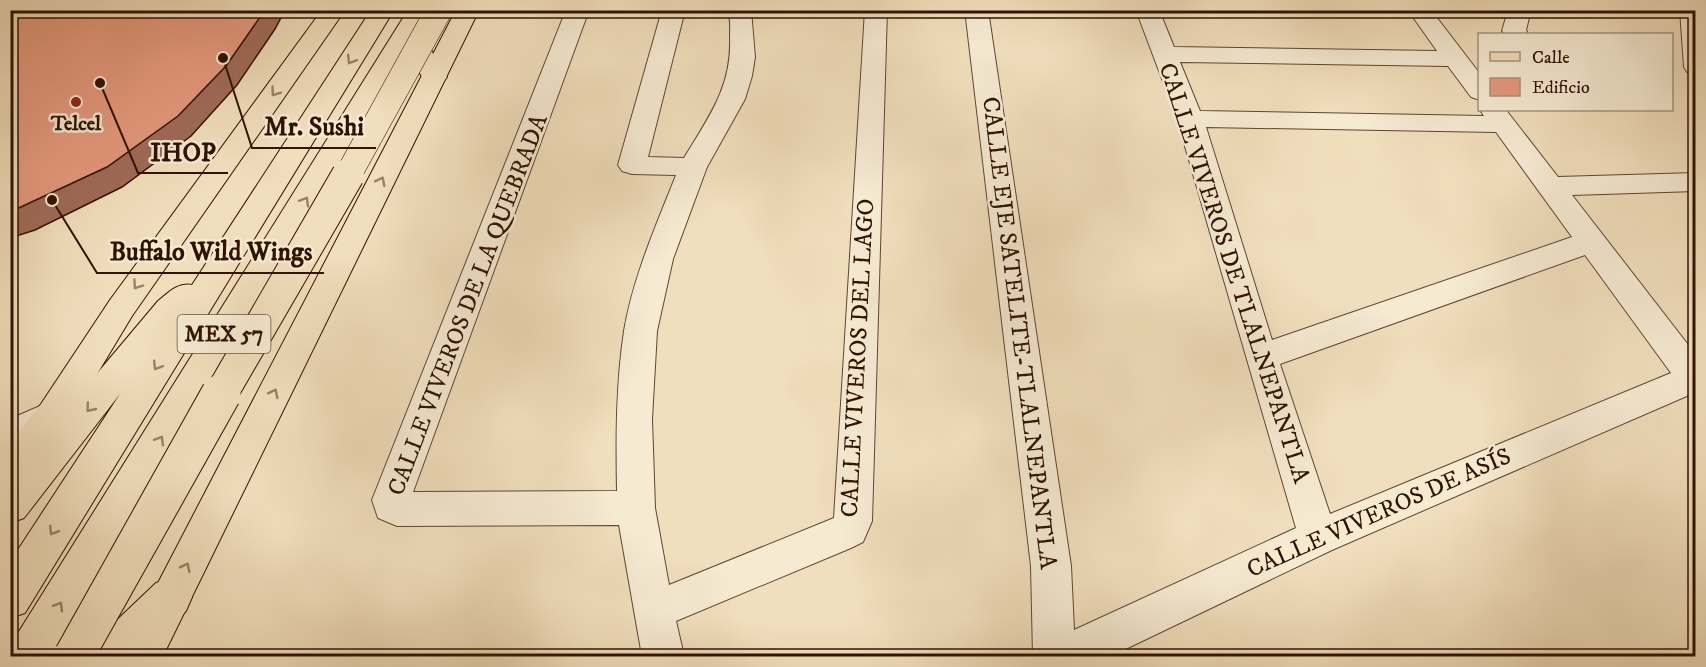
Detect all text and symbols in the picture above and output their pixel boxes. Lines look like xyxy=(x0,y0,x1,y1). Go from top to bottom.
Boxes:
legend xyxy=(1478,33,1673,111)
text: Calle xyxy=(1532,47,1570,69)
one-way arrow xyxy=(347,54,359,64)
street label: CALLE VIVEROS DE TLALNEPANTLA xyxy=(1152,59,1316,488)
text: Edificio xyxy=(1532,77,1590,99)
one-way arrow xyxy=(271,85,282,96)
marker: Telcel xyxy=(69,95,83,109)
street label: CALLE EJE SATELITE-TLALNEPANTLA xyxy=(975,95,1063,572)
callout: Mr. Sushi xyxy=(252,104,376,148)
street label: CALLE VIVEROS DE LA QUEBRADA xyxy=(381,109,555,500)
text: Mr. Sushi xyxy=(264,111,364,144)
place label: Telcel xyxy=(50,112,102,137)
callout: IHOP xyxy=(138,129,228,173)
text: IHOP xyxy=(150,137,216,170)
one-way arrow xyxy=(374,177,385,188)
one-way arrow xyxy=(297,197,309,207)
street label: CALLE VIVEROS DEL LAGO xyxy=(835,198,881,518)
callout: Buffalo Wild Wings xyxy=(97,229,324,273)
text: Buffalo Wild Wings xyxy=(110,236,313,269)
one-way arrow xyxy=(133,278,144,289)
road number: MEX 57 xyxy=(178,315,270,353)
one-way arrow xyxy=(154,360,165,371)
one-way arrow xyxy=(266,388,278,399)
one-way arrow xyxy=(86,401,97,412)
one-way arrow xyxy=(152,436,164,446)
street label: CALLE VIVEROS DE ASÍS xyxy=(1242,440,1516,585)
one-way arrow xyxy=(49,525,60,536)
one-way arrow xyxy=(178,562,190,573)
one-way arrow xyxy=(51,602,62,613)

